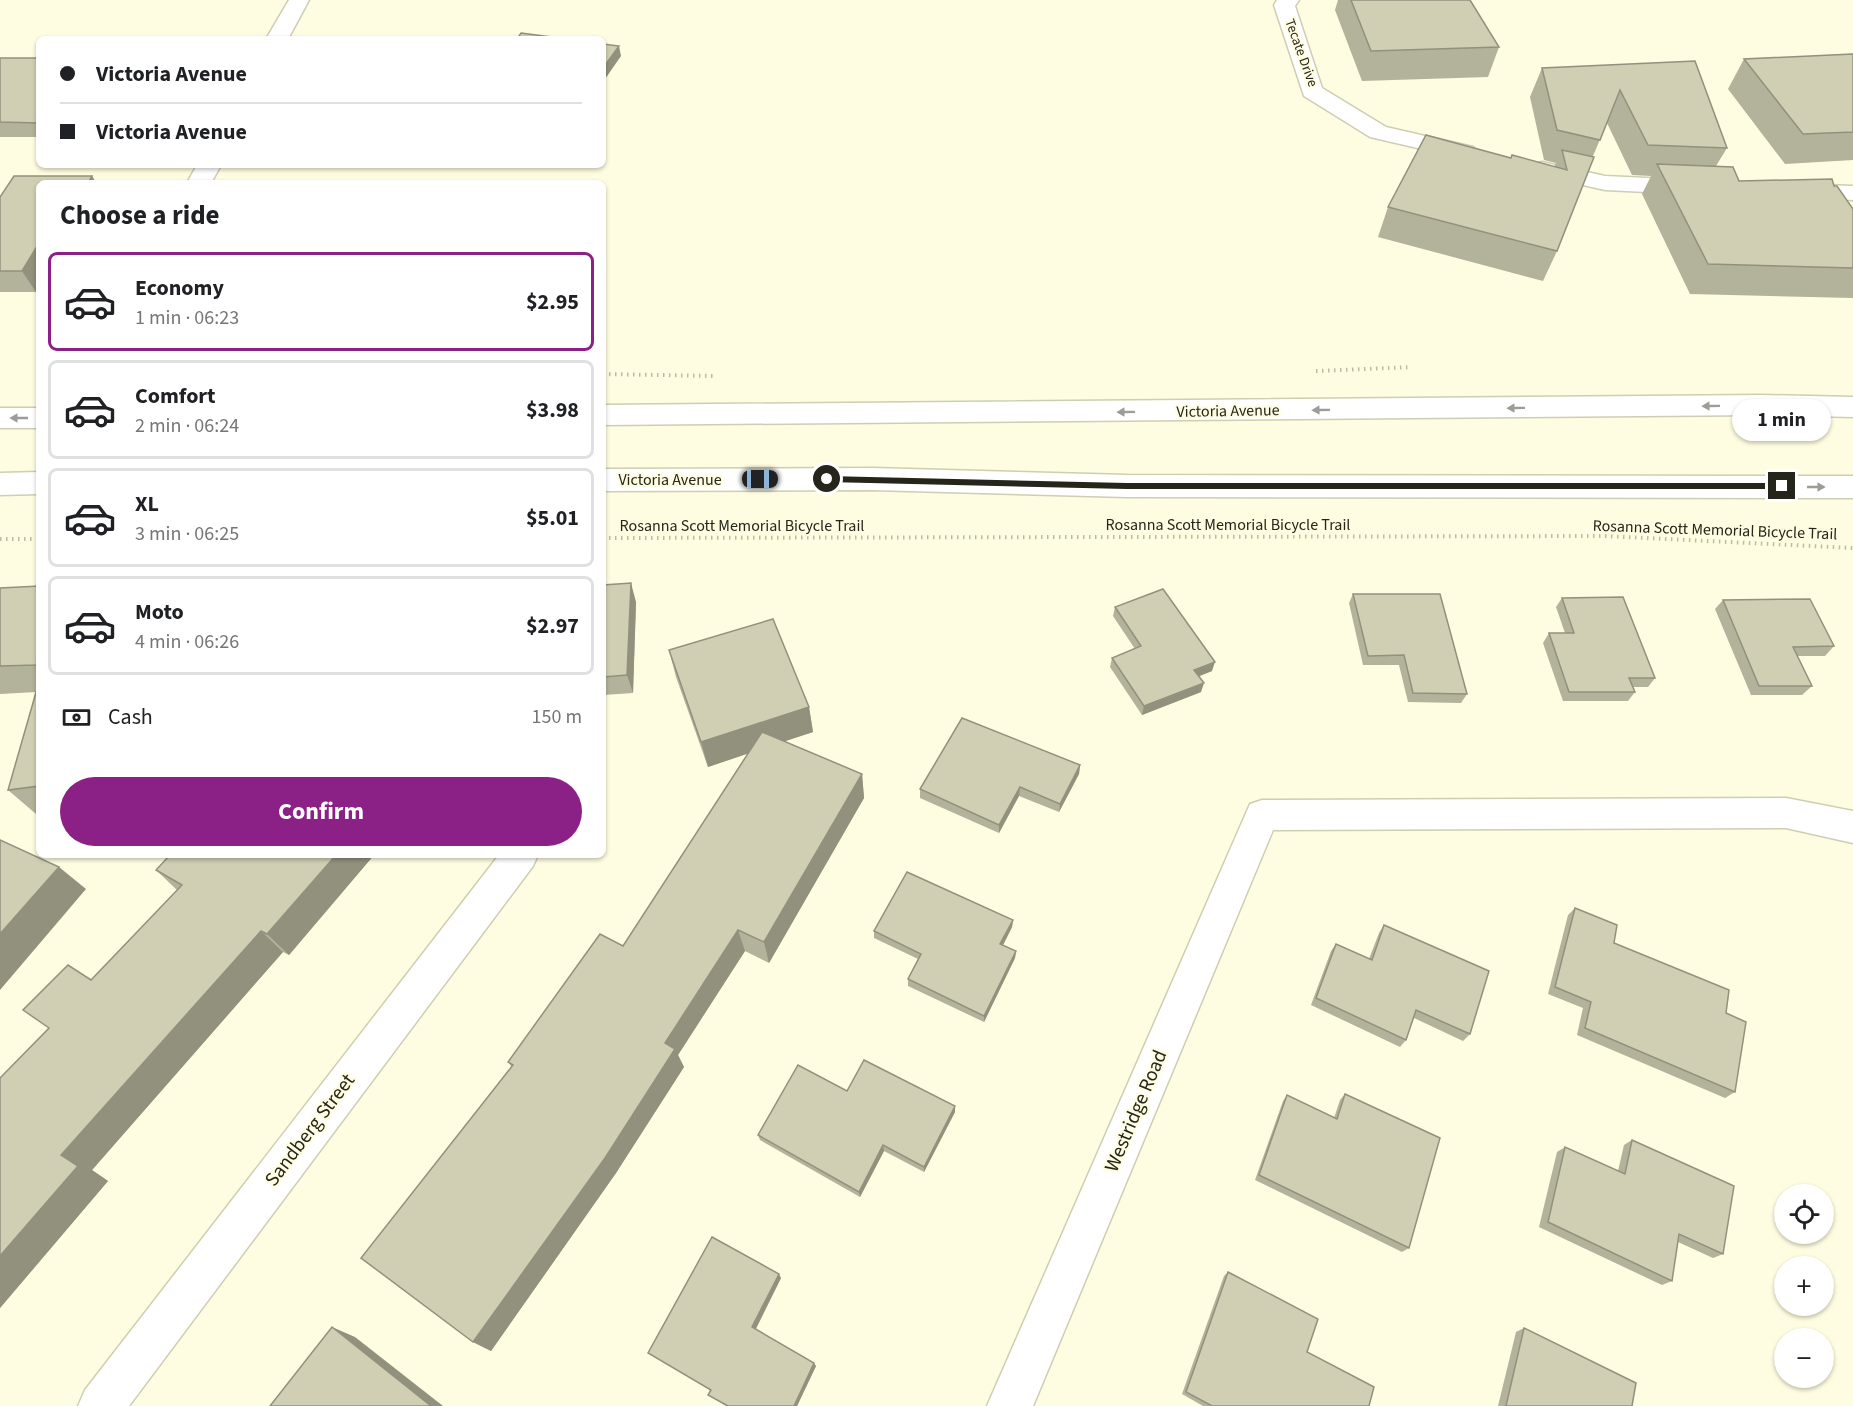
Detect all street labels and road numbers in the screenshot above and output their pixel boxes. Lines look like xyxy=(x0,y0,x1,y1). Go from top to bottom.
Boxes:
street label: Tecate Drive xyxy=(1279,16,1323,90)
street label: Victoria Avenue xyxy=(1176,399,1280,423)
street label: Victoria Avenue xyxy=(618,469,722,491)
street label: Rosanna Scott Memorial Bicycle Trail xyxy=(1106,514,1350,536)
street label: Rosanna Scott Memorial Bicycle Trail xyxy=(620,515,864,537)
street label: Rosanna Scott Memorial Bicycle Trail xyxy=(1592,515,1838,545)
street label: Westridge Road xyxy=(1098,1046,1174,1176)
street label: Sandberg Street xyxy=(258,1068,362,1192)

